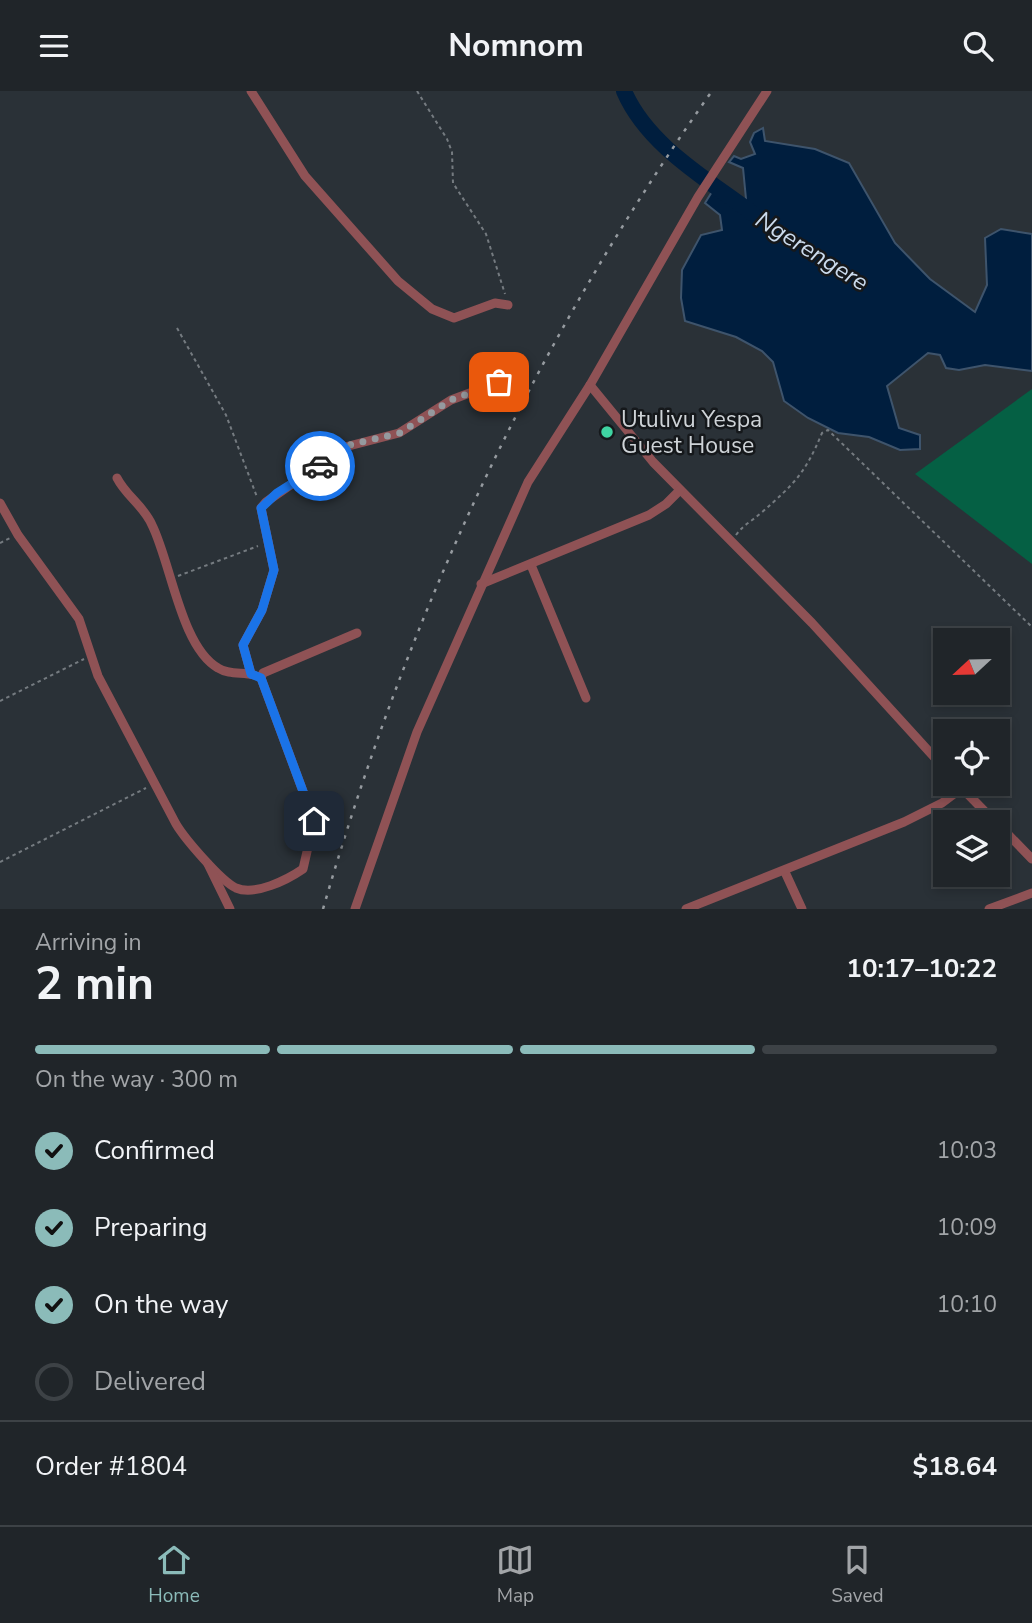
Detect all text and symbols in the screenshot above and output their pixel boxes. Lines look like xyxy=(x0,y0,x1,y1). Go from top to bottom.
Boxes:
text: Nomnom xyxy=(448,24,584,67)
icon: menu xyxy=(35,27,73,65)
icon: search xyxy=(959,27,997,65)
water label: Ngerengere xyxy=(749,204,875,298)
pin xyxy=(469,352,529,412)
icon: bag xyxy=(480,363,518,401)
place label: Utulivu Yespa Guest House xyxy=(621,404,762,461)
marker: Utulivu Yespa Guest House xyxy=(599,424,615,440)
courier xyxy=(285,431,355,501)
icon: car xyxy=(301,447,339,485)
north arrow xyxy=(933,628,1010,705)
map controls xyxy=(933,628,1010,887)
button: locate xyxy=(933,719,1010,796)
pin xyxy=(284,791,344,851)
icon: home xyxy=(295,802,333,840)
button: layers xyxy=(933,810,1010,887)
text: Arriving in xyxy=(35,927,142,958)
text: 10:17–10:22 xyxy=(846,951,997,986)
text: 2 min xyxy=(35,952,154,1015)
text: On the way · 300 m xyxy=(35,1064,238,1095)
icon: check xyxy=(35,1132,73,1170)
text: Confirmed xyxy=(94,1133,215,1168)
text: 10:03 xyxy=(937,1135,997,1166)
icon: check xyxy=(35,1209,73,1247)
text: Preparing xyxy=(94,1210,207,1245)
text: 10:09 xyxy=(937,1212,997,1243)
icon: check xyxy=(35,1286,73,1324)
text: On the way xyxy=(94,1287,228,1322)
text: 10:10 xyxy=(937,1289,997,1320)
text: Delivered xyxy=(94,1364,206,1399)
text: Order #1804 xyxy=(35,1449,187,1484)
text: $18.64 xyxy=(913,1449,997,1484)
tab: Home xyxy=(148,1541,200,1609)
tab: Map xyxy=(496,1541,534,1609)
tab: Saved xyxy=(831,1541,884,1609)

